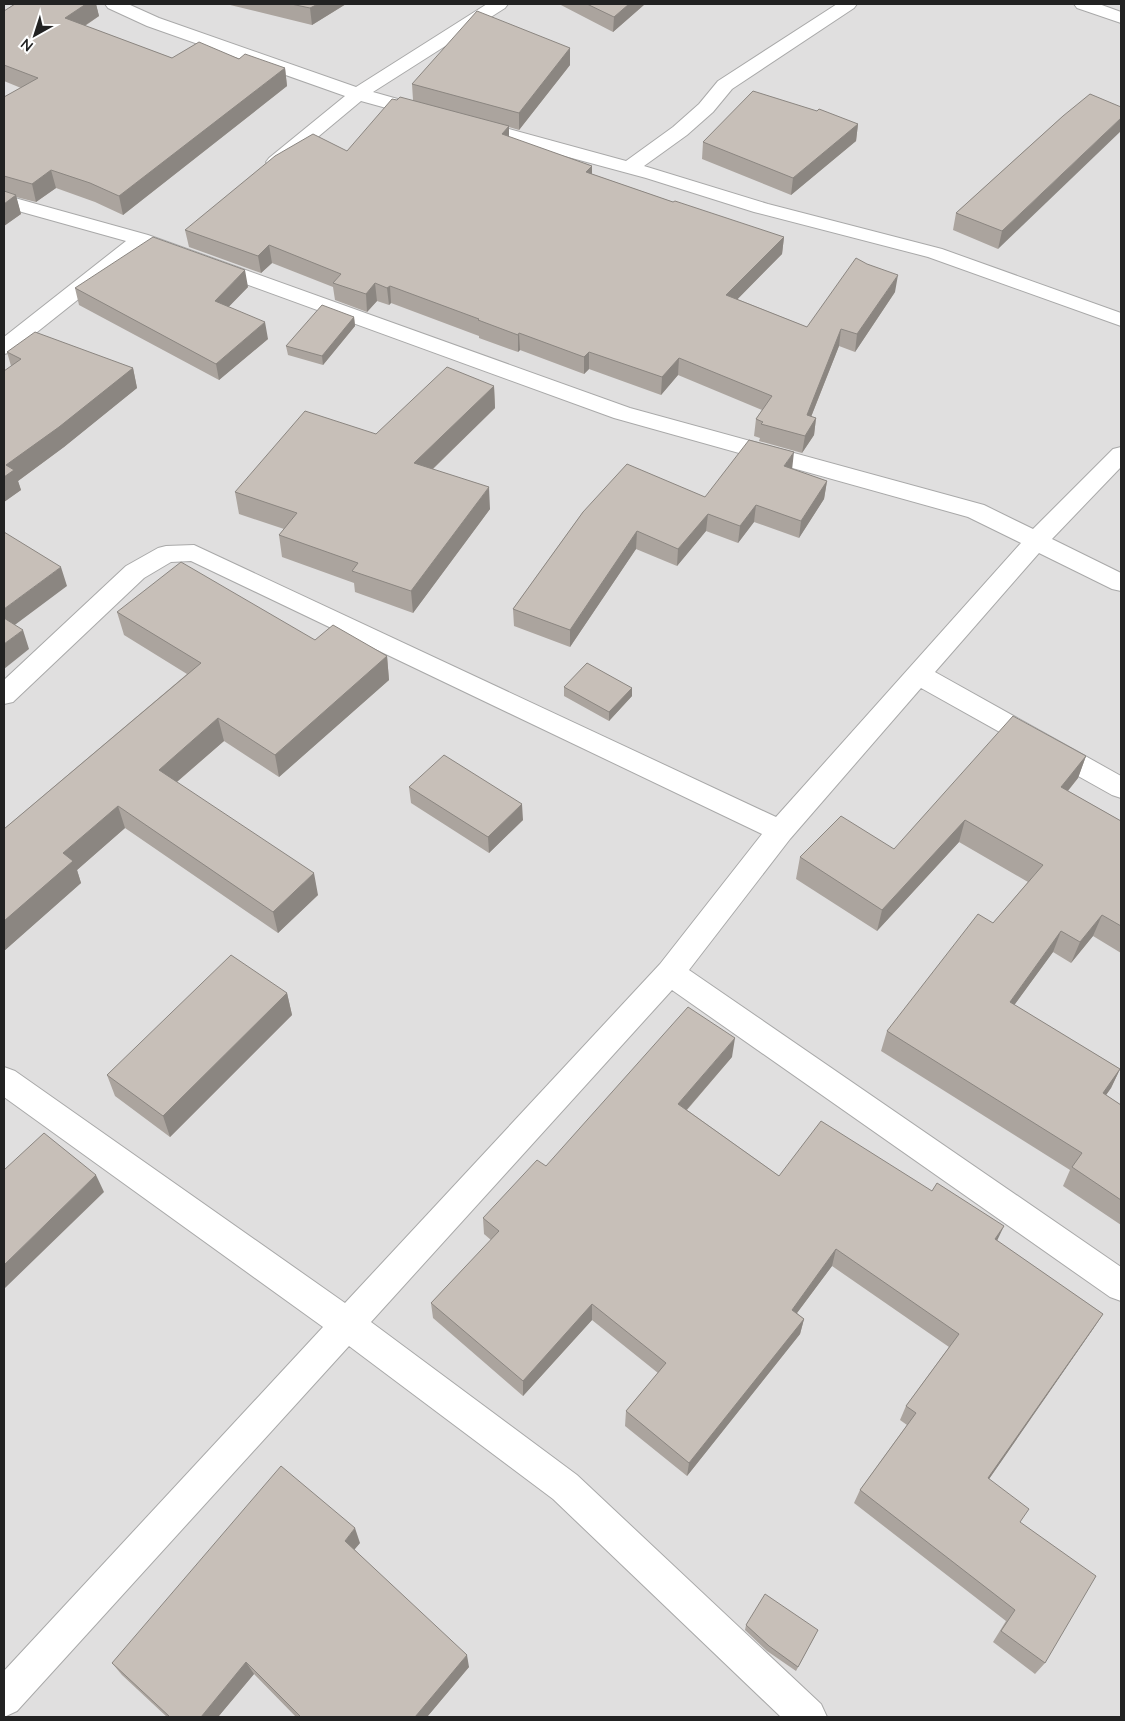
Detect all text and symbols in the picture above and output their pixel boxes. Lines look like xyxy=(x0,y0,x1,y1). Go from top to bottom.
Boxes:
north arrow xyxy=(10,10,60,60)
text: N xyxy=(17,35,36,55)

